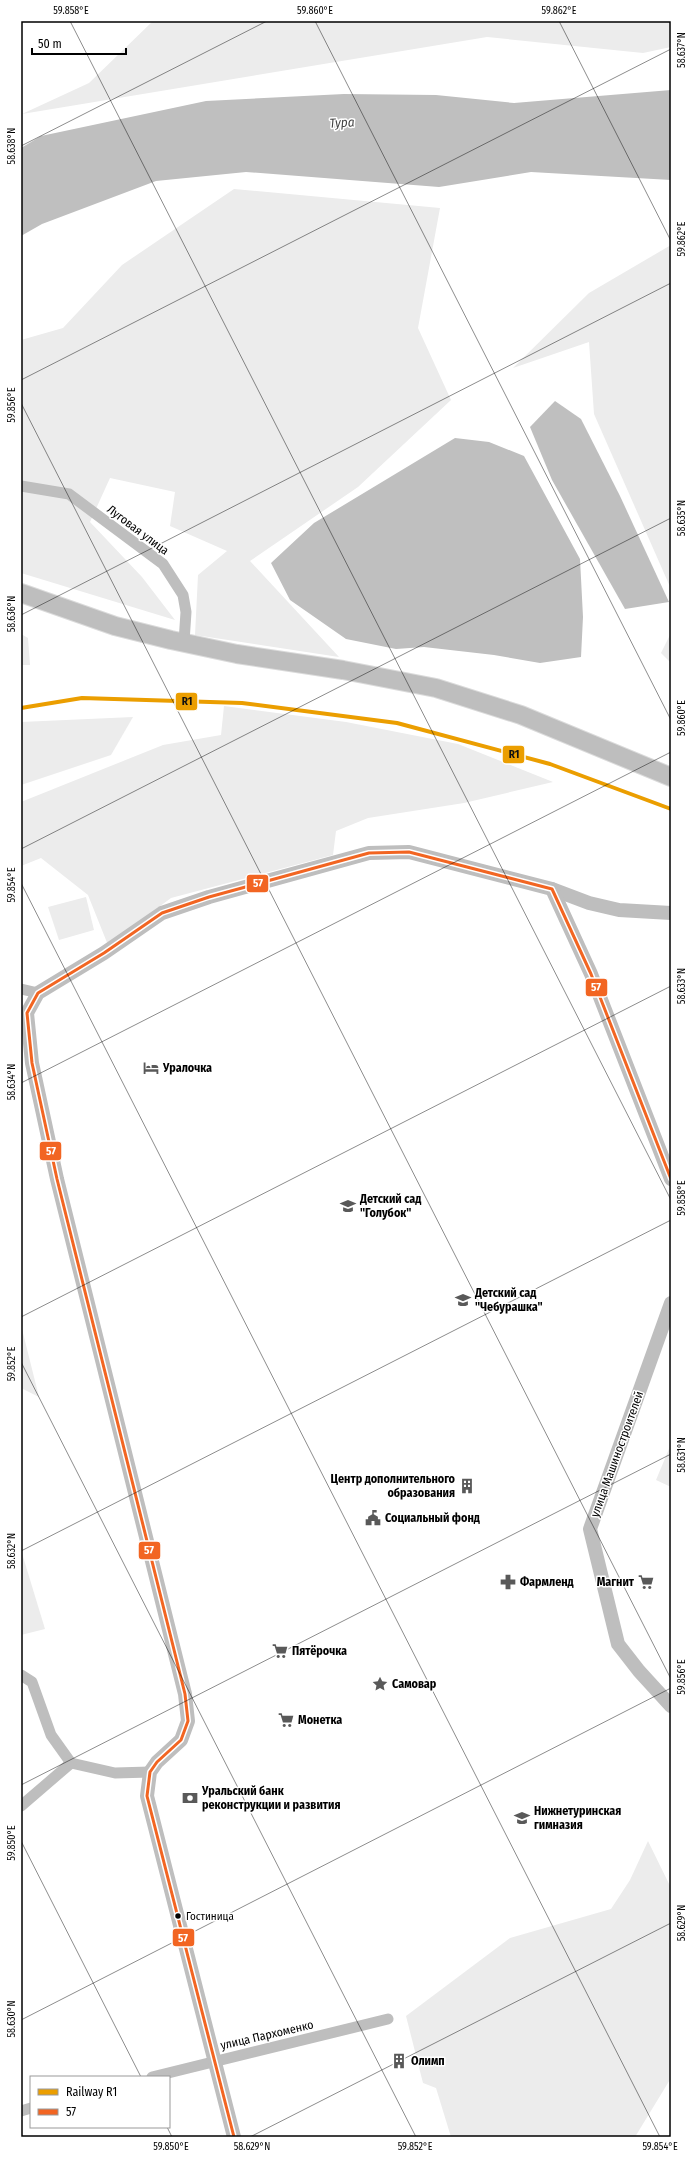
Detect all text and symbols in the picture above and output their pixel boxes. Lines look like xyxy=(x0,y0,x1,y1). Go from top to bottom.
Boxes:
text: 59.858°E xyxy=(53,5,89,17)
text: 59.860°E xyxy=(297,5,333,17)
text: 59.862°E xyxy=(541,5,577,17)
scale bar xyxy=(32,30,126,56)
text: 58.637°N xyxy=(676,32,688,68)
text: 50 m xyxy=(38,37,62,51)
water label: Тура xyxy=(329,114,355,131)
text: 58.638°N xyxy=(6,128,18,164)
text: 59.862°E xyxy=(676,221,688,257)
text: 59.856°E xyxy=(6,387,18,423)
text: 58.635°N xyxy=(676,500,688,536)
street label: Луговая улица xyxy=(104,502,172,558)
text: 58.636°N xyxy=(6,596,18,632)
line badge: R1 xyxy=(175,692,198,711)
text: R1 xyxy=(182,695,192,708)
text: 59.860°E xyxy=(676,700,688,736)
line badge: R1 xyxy=(502,745,525,764)
text: R1 xyxy=(509,748,519,761)
text: 59.854°E xyxy=(6,867,18,903)
line badge: 57 xyxy=(246,874,269,893)
text: 57 xyxy=(253,877,263,890)
text: 58.633°N xyxy=(676,968,688,1004)
line badge: 57 xyxy=(585,978,608,997)
text: 57 xyxy=(591,981,601,994)
hotel icon: Уралочка xyxy=(142,1059,160,1077)
place label: Уралочка xyxy=(162,1061,212,1075)
text: 58.634°N xyxy=(6,1064,18,1100)
line badge: 57 xyxy=(39,1141,62,1161)
text: 57 xyxy=(46,1145,56,1158)
text: 59.858°E xyxy=(676,1180,688,1216)
place label: Детский сад "Голубок" xyxy=(359,1192,421,1220)
school or university icon: Детский сад "Голубок" xyxy=(339,1197,357,1215)
place label: Детский сад "Чебурашка" xyxy=(474,1286,543,1314)
school or university icon: Детский сад "Чебурашка" xyxy=(454,1291,472,1309)
text: 59.852°E xyxy=(6,1346,18,1381)
street label: улица Машиностроителей xyxy=(588,1389,646,1519)
text: 58.631°N xyxy=(676,1437,688,1473)
place label: Центр дополнительного образования xyxy=(331,1472,456,1500)
building icon: Центр дополнительного образования xyxy=(458,1477,476,1495)
public building icon: Социальный фонд xyxy=(364,1509,382,1527)
place label: Социальный фонд xyxy=(385,1511,480,1525)
text: 58.632°N xyxy=(6,1533,18,1569)
line badge: 57 xyxy=(138,1541,161,1560)
text: 57 xyxy=(144,1544,154,1557)
pharmacy icon: Фармленд xyxy=(499,1573,517,1591)
supermarket icon: Магнит xyxy=(637,1573,655,1591)
place label: Фармленд xyxy=(520,1575,574,1589)
place label: Магнит xyxy=(597,1575,635,1589)
supermarket icon: Пятёрочка xyxy=(271,1642,289,1660)
place label: Пятёрочка xyxy=(292,1644,347,1658)
text: 59.856°E xyxy=(676,1659,688,1695)
place icon: Самовар xyxy=(371,1675,389,1693)
place label: Самовар xyxy=(392,1677,437,1691)
supermarket icon: Монетка xyxy=(277,1711,295,1729)
place label: Монетка xyxy=(298,1713,342,1727)
place label: Уральский банк реконструкции и развития xyxy=(201,1784,340,1812)
bank icon: Уральский банк реконструкции и развития xyxy=(181,1789,199,1807)
place label: Нижнетуринская гимназия xyxy=(534,1804,621,1832)
school or university icon: Нижнетуринская гимназия xyxy=(513,1809,531,1827)
text: 59.850°E xyxy=(6,1825,18,1861)
text: 58.629°N xyxy=(676,1905,688,1941)
place label: Гостиница xyxy=(186,1910,234,1923)
marker: Гостиница xyxy=(173,1911,183,1921)
line badge: 57 xyxy=(172,1928,195,1947)
text: 57 xyxy=(178,1932,188,1945)
text: 58.630°N xyxy=(6,2001,18,2037)
street label: улица Пархоменко xyxy=(219,2017,315,2053)
building icon: Олимп xyxy=(390,2052,408,2070)
place label: Олимп xyxy=(411,2054,445,2068)
legend xyxy=(30,2076,170,2128)
text: Railway R1 xyxy=(66,2085,117,2099)
text: 57 xyxy=(66,2105,76,2119)
text: 59.850°E xyxy=(153,2141,189,2153)
text: 58.629°N xyxy=(234,2141,270,2153)
text: 59.852°E xyxy=(398,2141,433,2153)
text: 59.854°E xyxy=(642,2141,678,2153)

